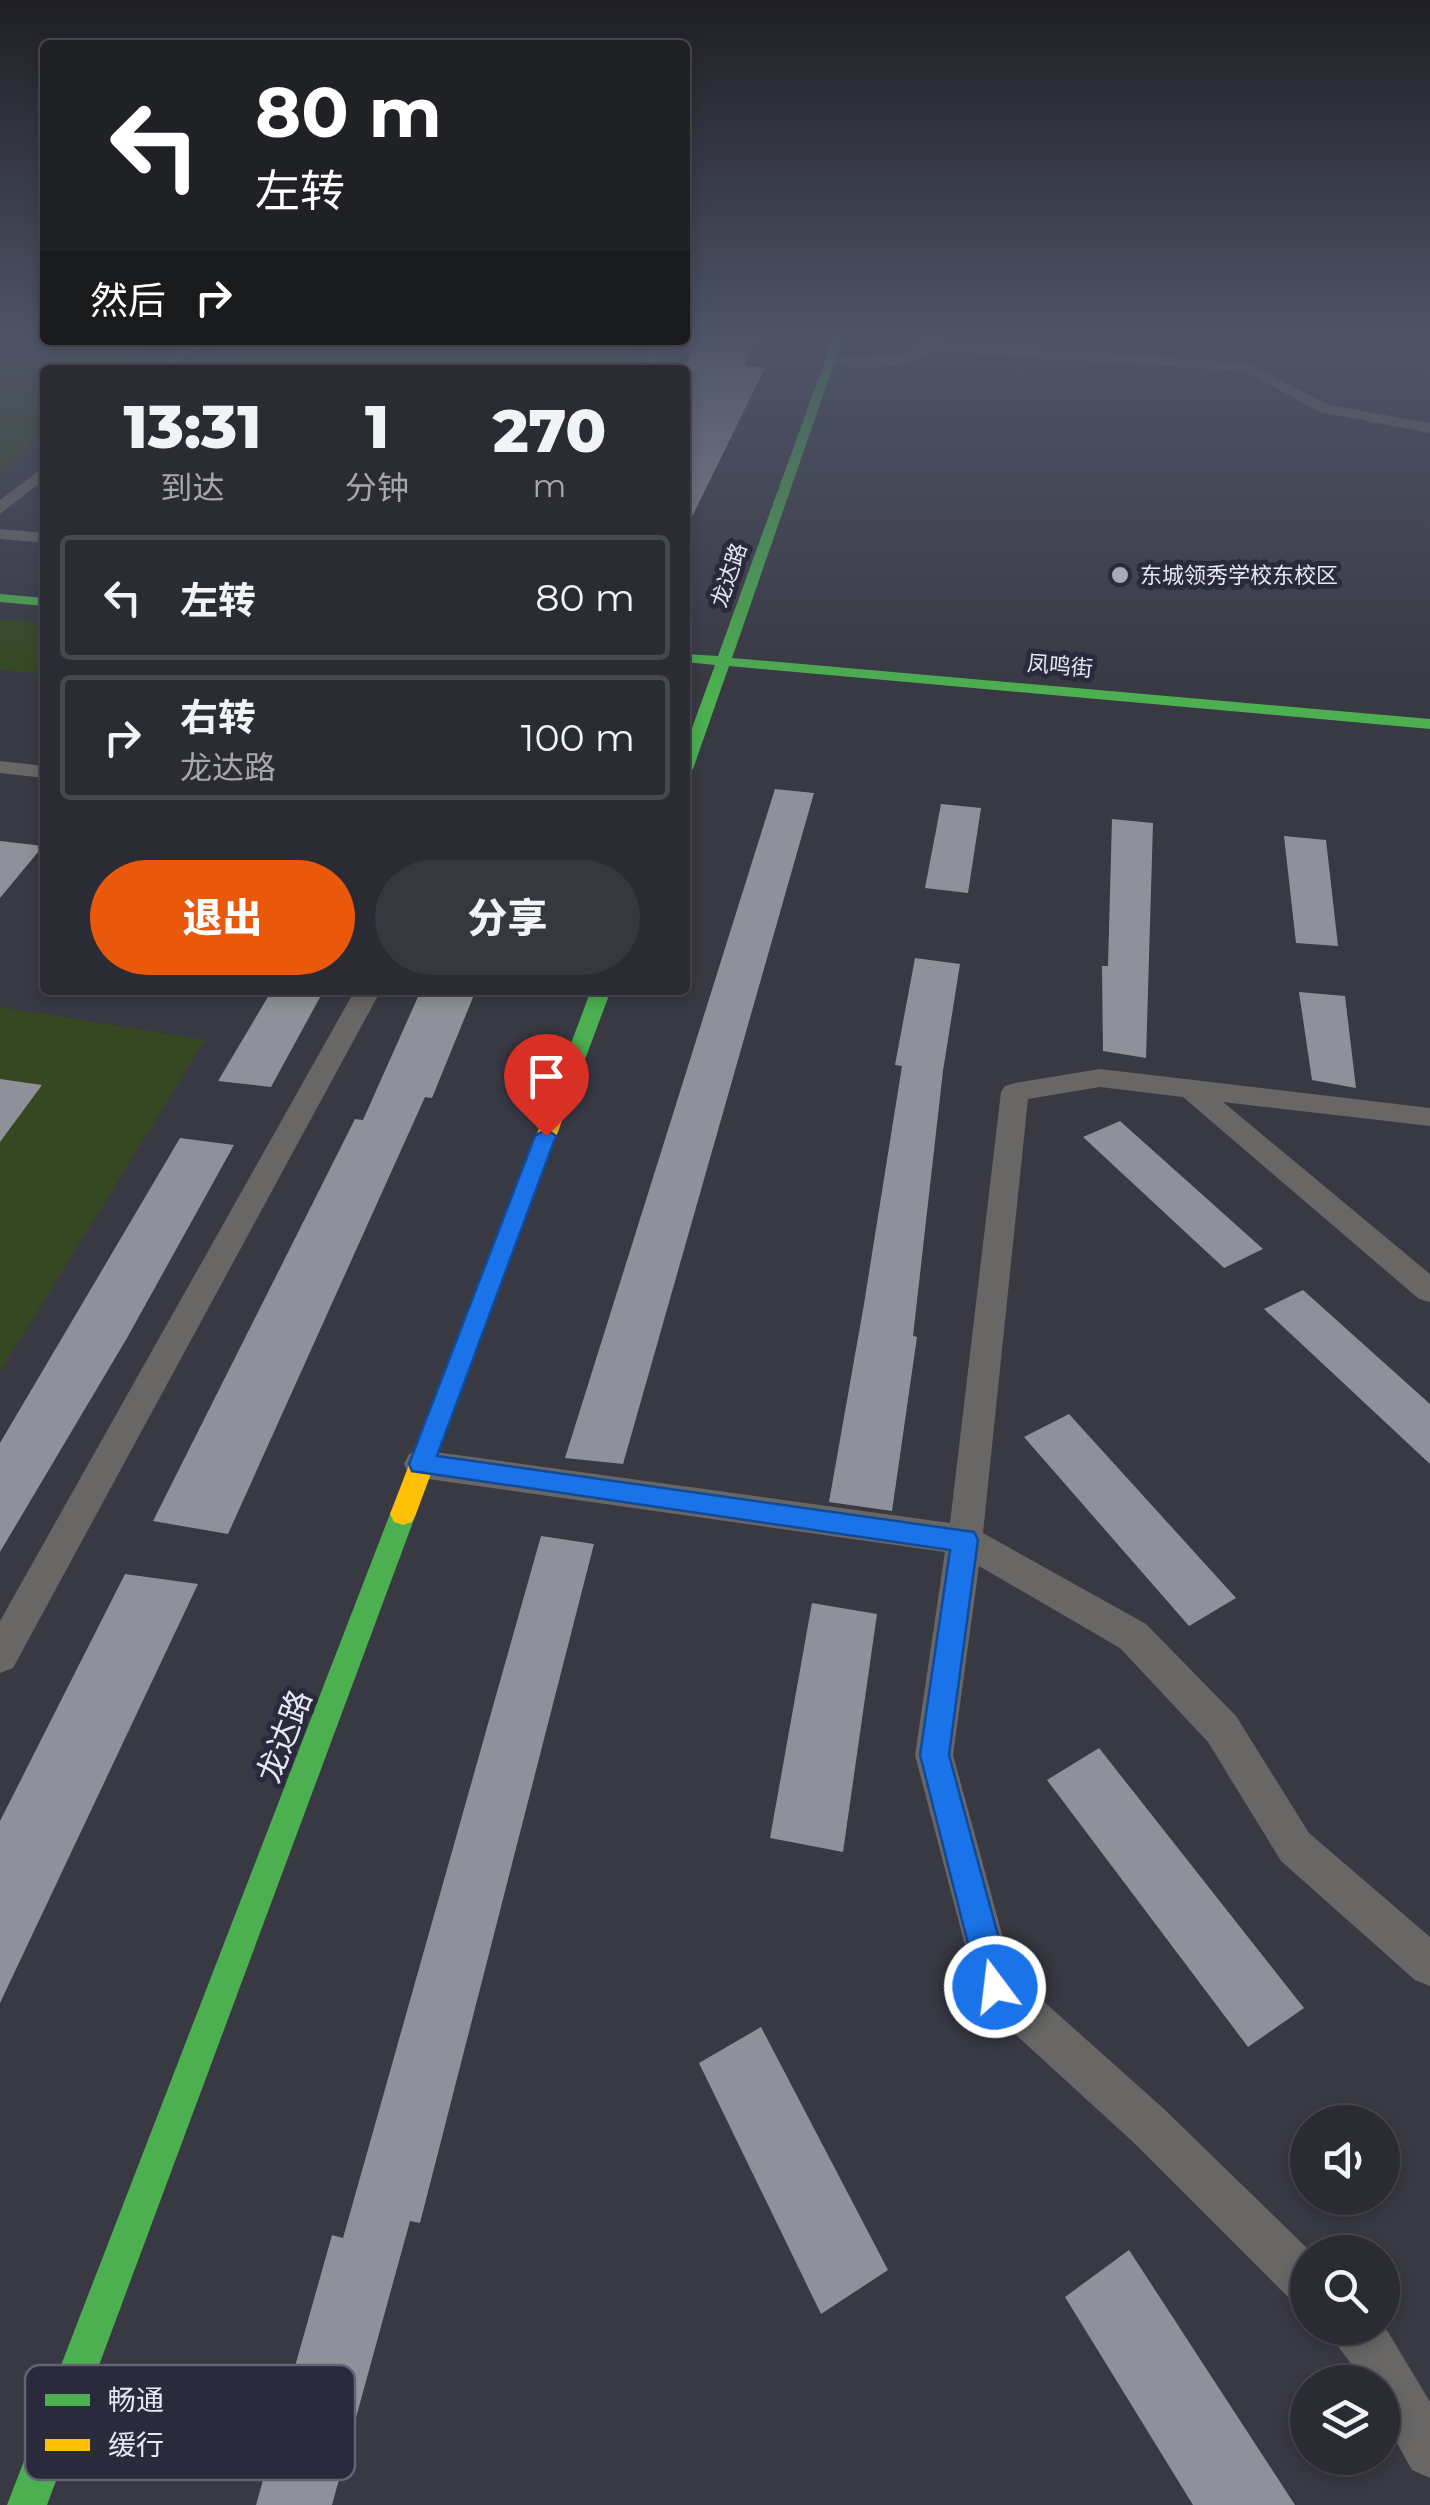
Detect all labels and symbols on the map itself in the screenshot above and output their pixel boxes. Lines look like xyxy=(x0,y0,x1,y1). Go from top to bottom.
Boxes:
street label: 龙达路 xyxy=(705,539,753,611)
place label: 东城领秀学校东校区 xyxy=(1140,562,1338,589)
marker: 东城领秀学校东校区 xyxy=(1109,564,1131,586)
street label: 凤鸣街 xyxy=(1026,650,1094,682)
pin xyxy=(504,1034,589,1137)
street label: 龙达路 xyxy=(249,1684,319,1788)
position arrow xyxy=(943,1935,1047,2039)
legend xyxy=(25,2365,355,2480)
text: 畅通 xyxy=(108,2383,164,2417)
text: 缓行 xyxy=(108,2428,164,2462)

